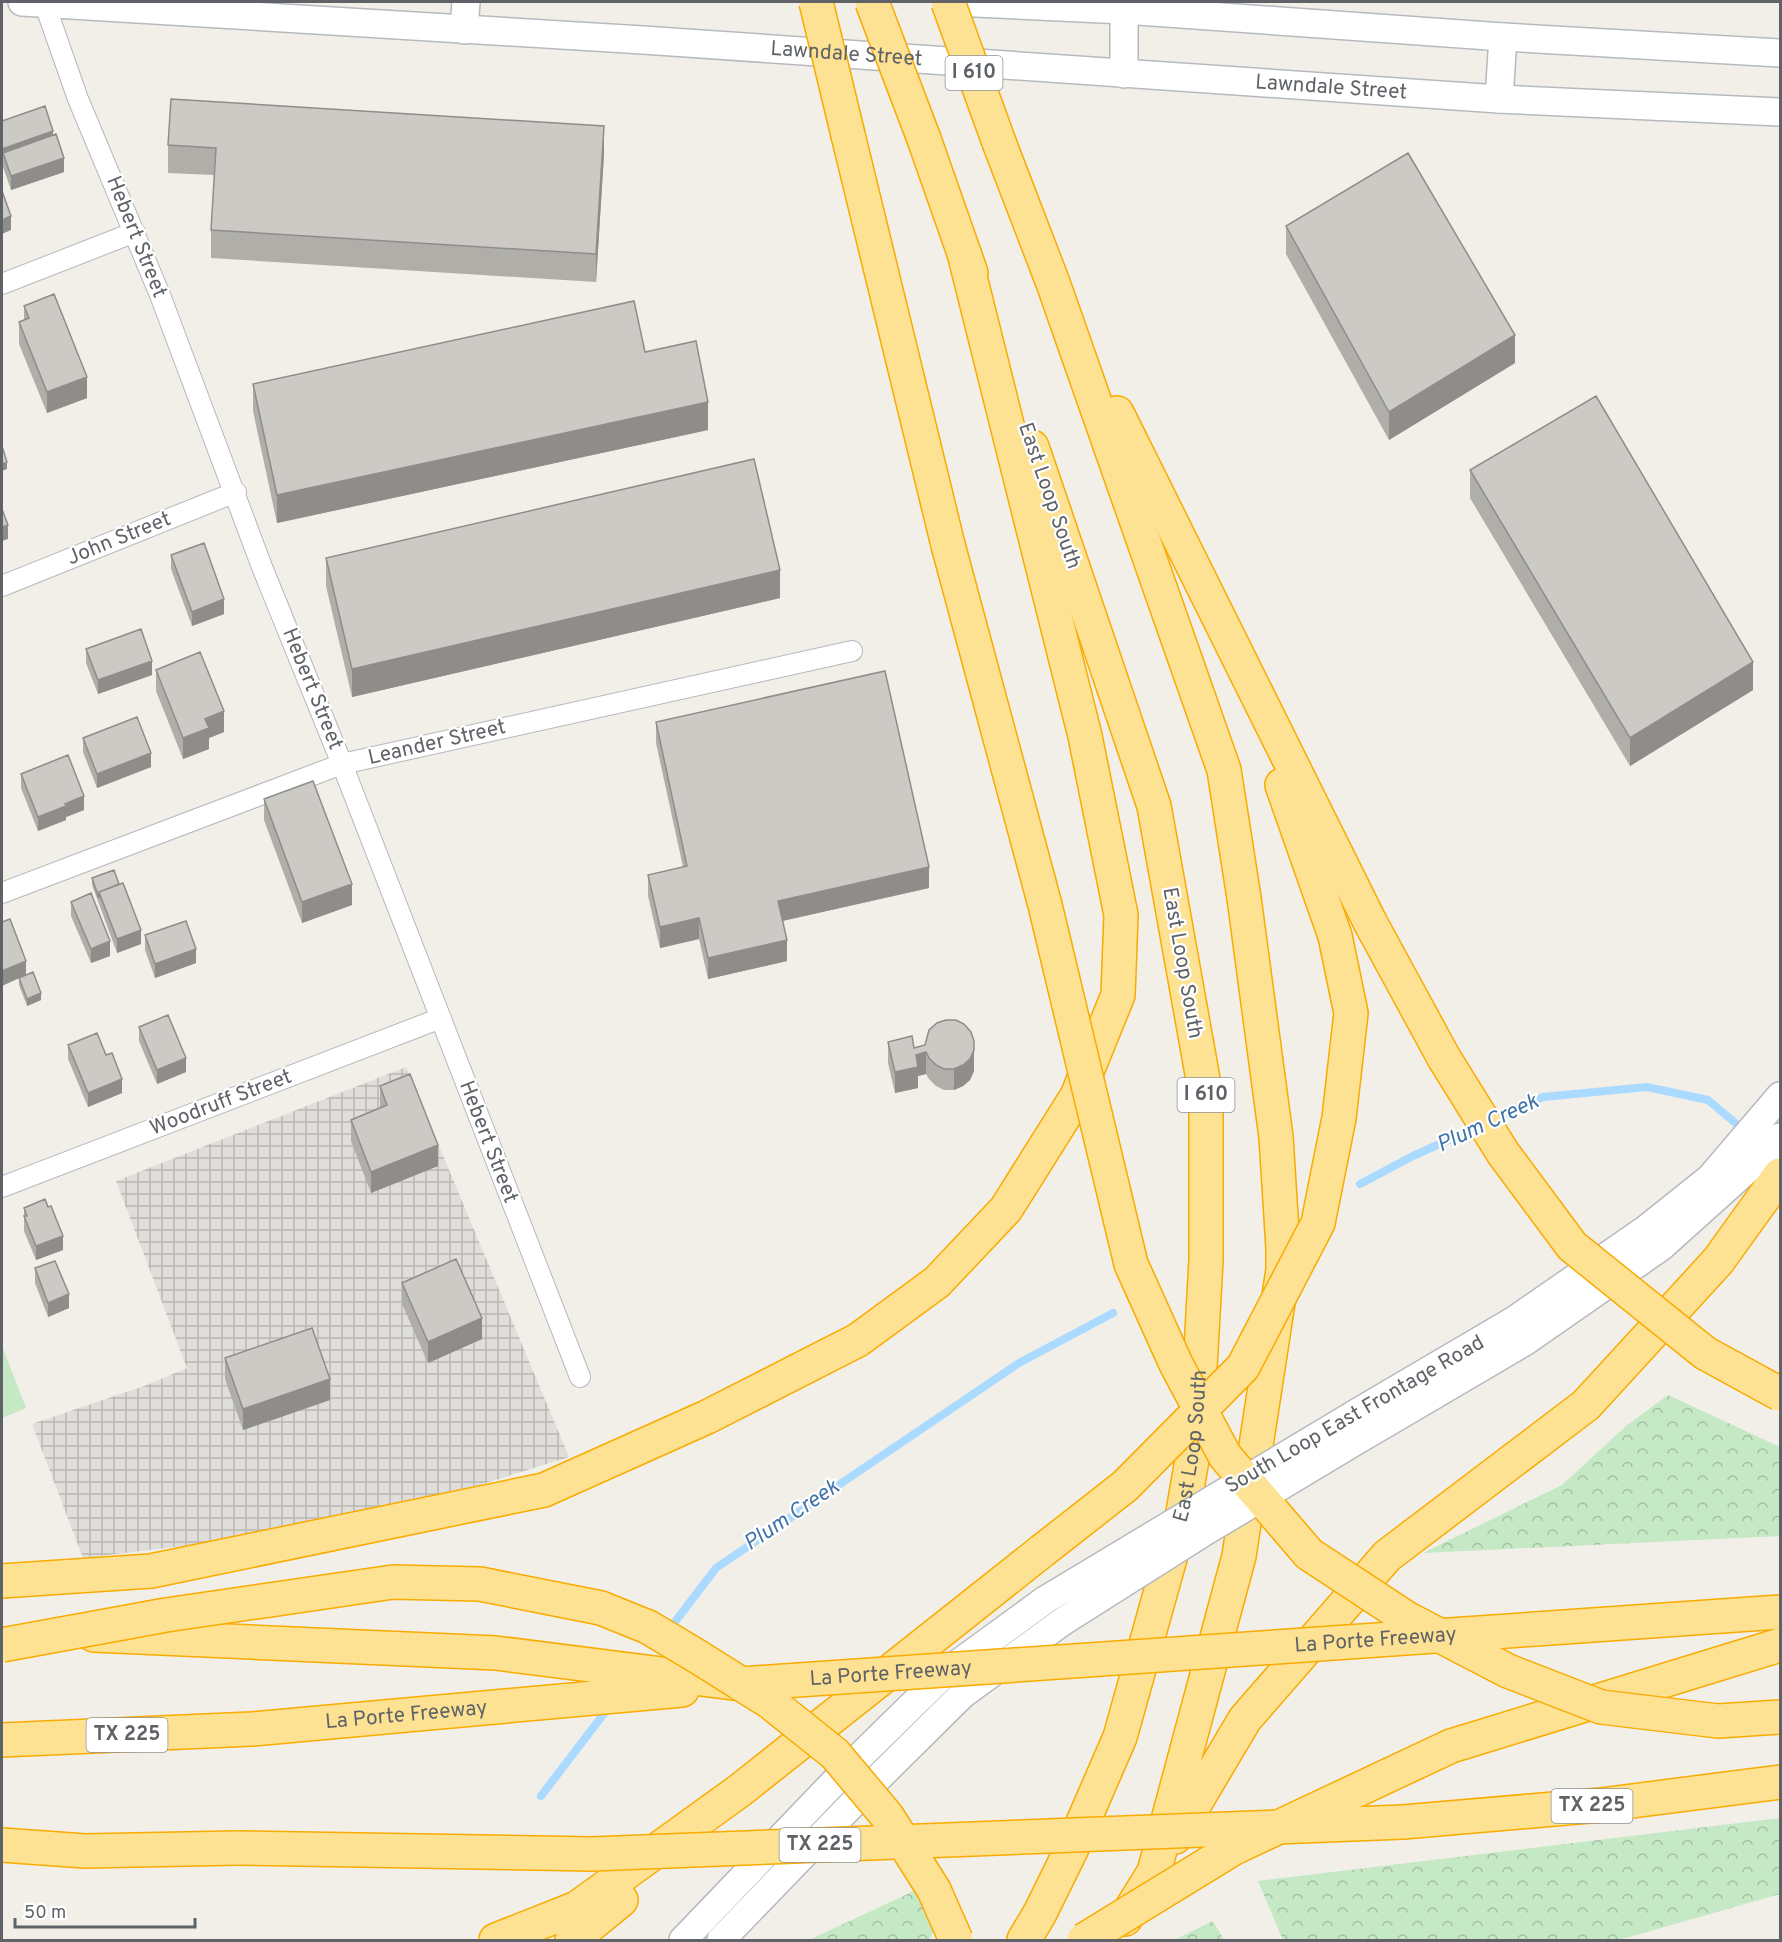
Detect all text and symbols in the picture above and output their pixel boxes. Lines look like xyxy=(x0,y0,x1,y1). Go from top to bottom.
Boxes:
street label: Lawndale Street xyxy=(769,35,923,73)
road number: I 610 xyxy=(946,56,1002,90)
street label: Lawndale Street xyxy=(1254,69,1408,106)
street label: Hebert Street xyxy=(99,172,173,302)
street label: East Loop South xyxy=(1011,419,1087,573)
street label: John Street xyxy=(63,506,175,572)
street label: Hebert Street xyxy=(275,624,349,754)
street label: Leander Street xyxy=(365,714,509,772)
street label: East Loop South xyxy=(1155,885,1209,1041)
street label: Woodruff Street xyxy=(146,1064,296,1142)
street label: Hebert Street xyxy=(452,1077,524,1207)
road number: I 610 xyxy=(1178,1078,1234,1112)
water label: Plum Creek xyxy=(1433,1088,1544,1159)
street label: South Loop East Frontage Road xyxy=(1221,1330,1489,1500)
street label: East Loop South xyxy=(1167,1369,1213,1525)
water label: Plum Creek xyxy=(739,1474,846,1558)
street label: La Porte Freeway xyxy=(1293,1621,1458,1659)
street label: La Porte Freeway xyxy=(809,1655,973,1693)
street label: La Porte Freeway xyxy=(324,1694,488,1736)
road number: TX 225 xyxy=(86,1718,168,1752)
road number: TX 225 xyxy=(1552,1789,1632,1823)
road number: TX 225 xyxy=(780,1828,860,1862)
scale bar xyxy=(15,1891,195,1929)
text: 50 m xyxy=(24,1902,66,1925)

